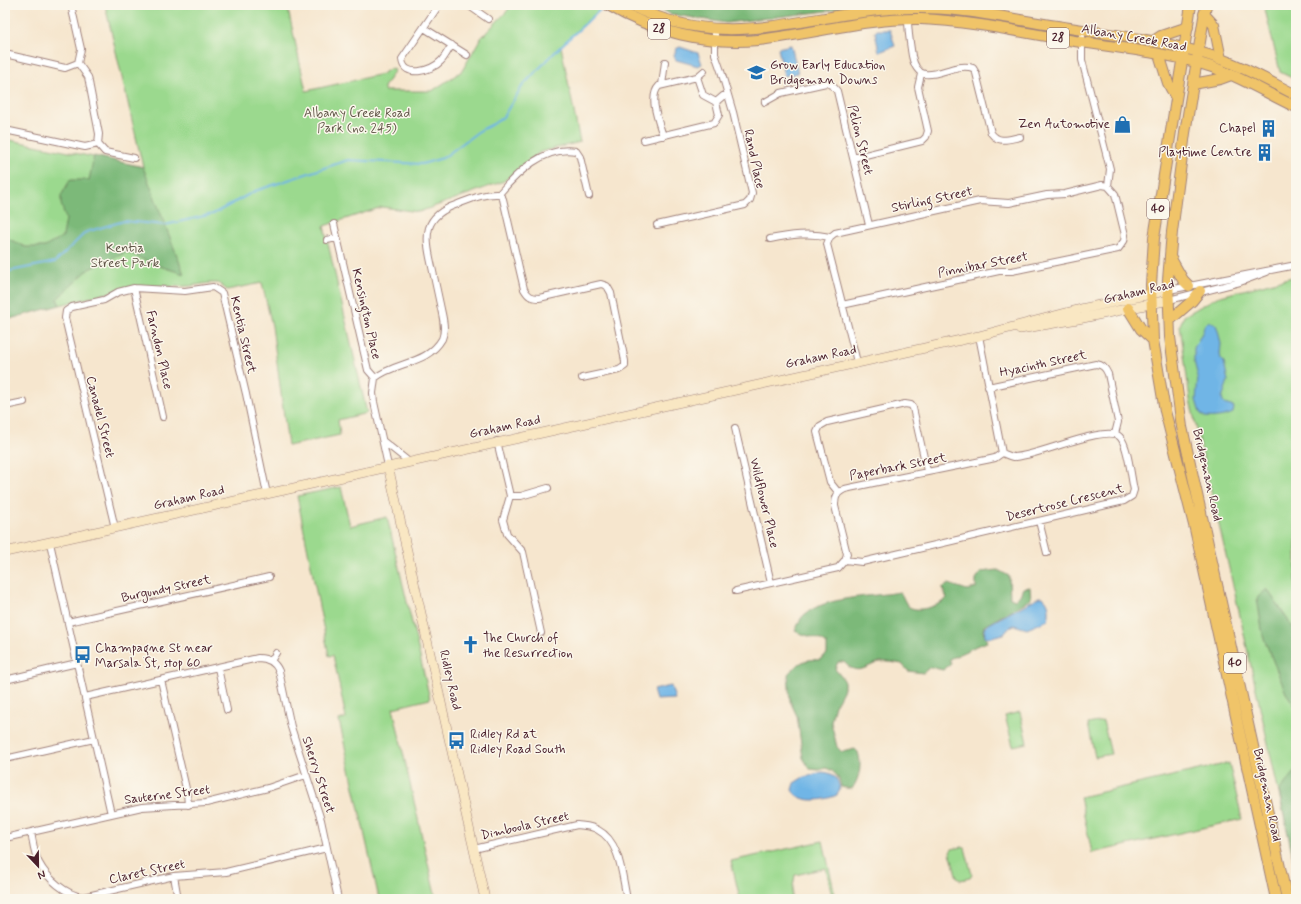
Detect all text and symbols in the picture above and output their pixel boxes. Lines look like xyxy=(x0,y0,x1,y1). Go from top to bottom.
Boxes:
road number: 28 xyxy=(648,19,670,39)
street label: Albany Creek Road xyxy=(1080,20,1188,56)
road number: 28 xyxy=(1047,28,1069,48)
place label: Grow Early Education Bridgeman Downs xyxy=(770,57,885,89)
school or university icon: Grow Early Education Bridgeman Downs xyxy=(747,62,767,82)
street label: Pelion Street xyxy=(843,103,877,177)
park label: Albany Creek Road Park (no. 245) xyxy=(304,105,410,137)
shop icon: Zen Automotive xyxy=(1113,114,1133,134)
place label: Zen Automotive xyxy=(1018,116,1110,133)
building icon: Chapel xyxy=(1259,118,1279,138)
place label: Chapel xyxy=(1219,120,1256,137)
street label: Rand Place xyxy=(739,128,769,190)
building icon: Playtime Centre xyxy=(1255,142,1275,162)
place label: Playtime Centre xyxy=(1158,144,1252,161)
street label: Stirling Street xyxy=(890,183,975,219)
road number: 40 xyxy=(1147,199,1169,219)
park label: Kentia Street Park xyxy=(91,240,160,272)
street label: Pinnibar Street xyxy=(937,248,1029,282)
street label: Kensington Place xyxy=(345,267,385,362)
street label: Graham Road xyxy=(1102,276,1176,308)
street label: Kentia Street xyxy=(226,295,260,376)
street label: Farndon Place xyxy=(142,309,176,391)
street label: Graham Road xyxy=(784,341,858,373)
street label: Hyacinth Street xyxy=(998,346,1088,381)
street label: Canadel Street xyxy=(82,374,118,460)
street label: Graham Road xyxy=(468,411,542,443)
street label: Bridgeman Road xyxy=(1188,427,1226,523)
street label: Paperbark Street xyxy=(848,449,948,485)
street label: Wildflower Place xyxy=(745,456,783,550)
street label: Desertrose Crescent xyxy=(1004,480,1126,526)
street label: Graham Road xyxy=(152,482,226,514)
street label: Burgundy Street xyxy=(120,571,213,608)
place label: The Church of the Resurrection xyxy=(483,630,573,662)
church icon: The Church of the Resurrection xyxy=(460,635,480,655)
place label: Champagne St near Marsala St, stop 60 xyxy=(95,640,213,672)
bus stop icon: Champagne St near Marsala St, stop 60 xyxy=(72,645,92,665)
street label: Ridley Road xyxy=(435,648,465,712)
road number: 40 xyxy=(1224,653,1246,673)
place label: Ridley Rd at Ridley Road South xyxy=(470,726,565,758)
bus stop icon: Ridley Rd at Ridley Road South xyxy=(447,731,467,751)
street label: Sherry Street xyxy=(298,734,338,816)
street label: Bridgeman Road xyxy=(1249,747,1285,843)
street label: Sauterne Street xyxy=(123,781,211,809)
street label: Dimboola Street xyxy=(479,808,571,844)
north arrow xyxy=(18,846,58,886)
street label: Claret Street xyxy=(107,856,187,888)
text: N xyxy=(35,866,47,882)

